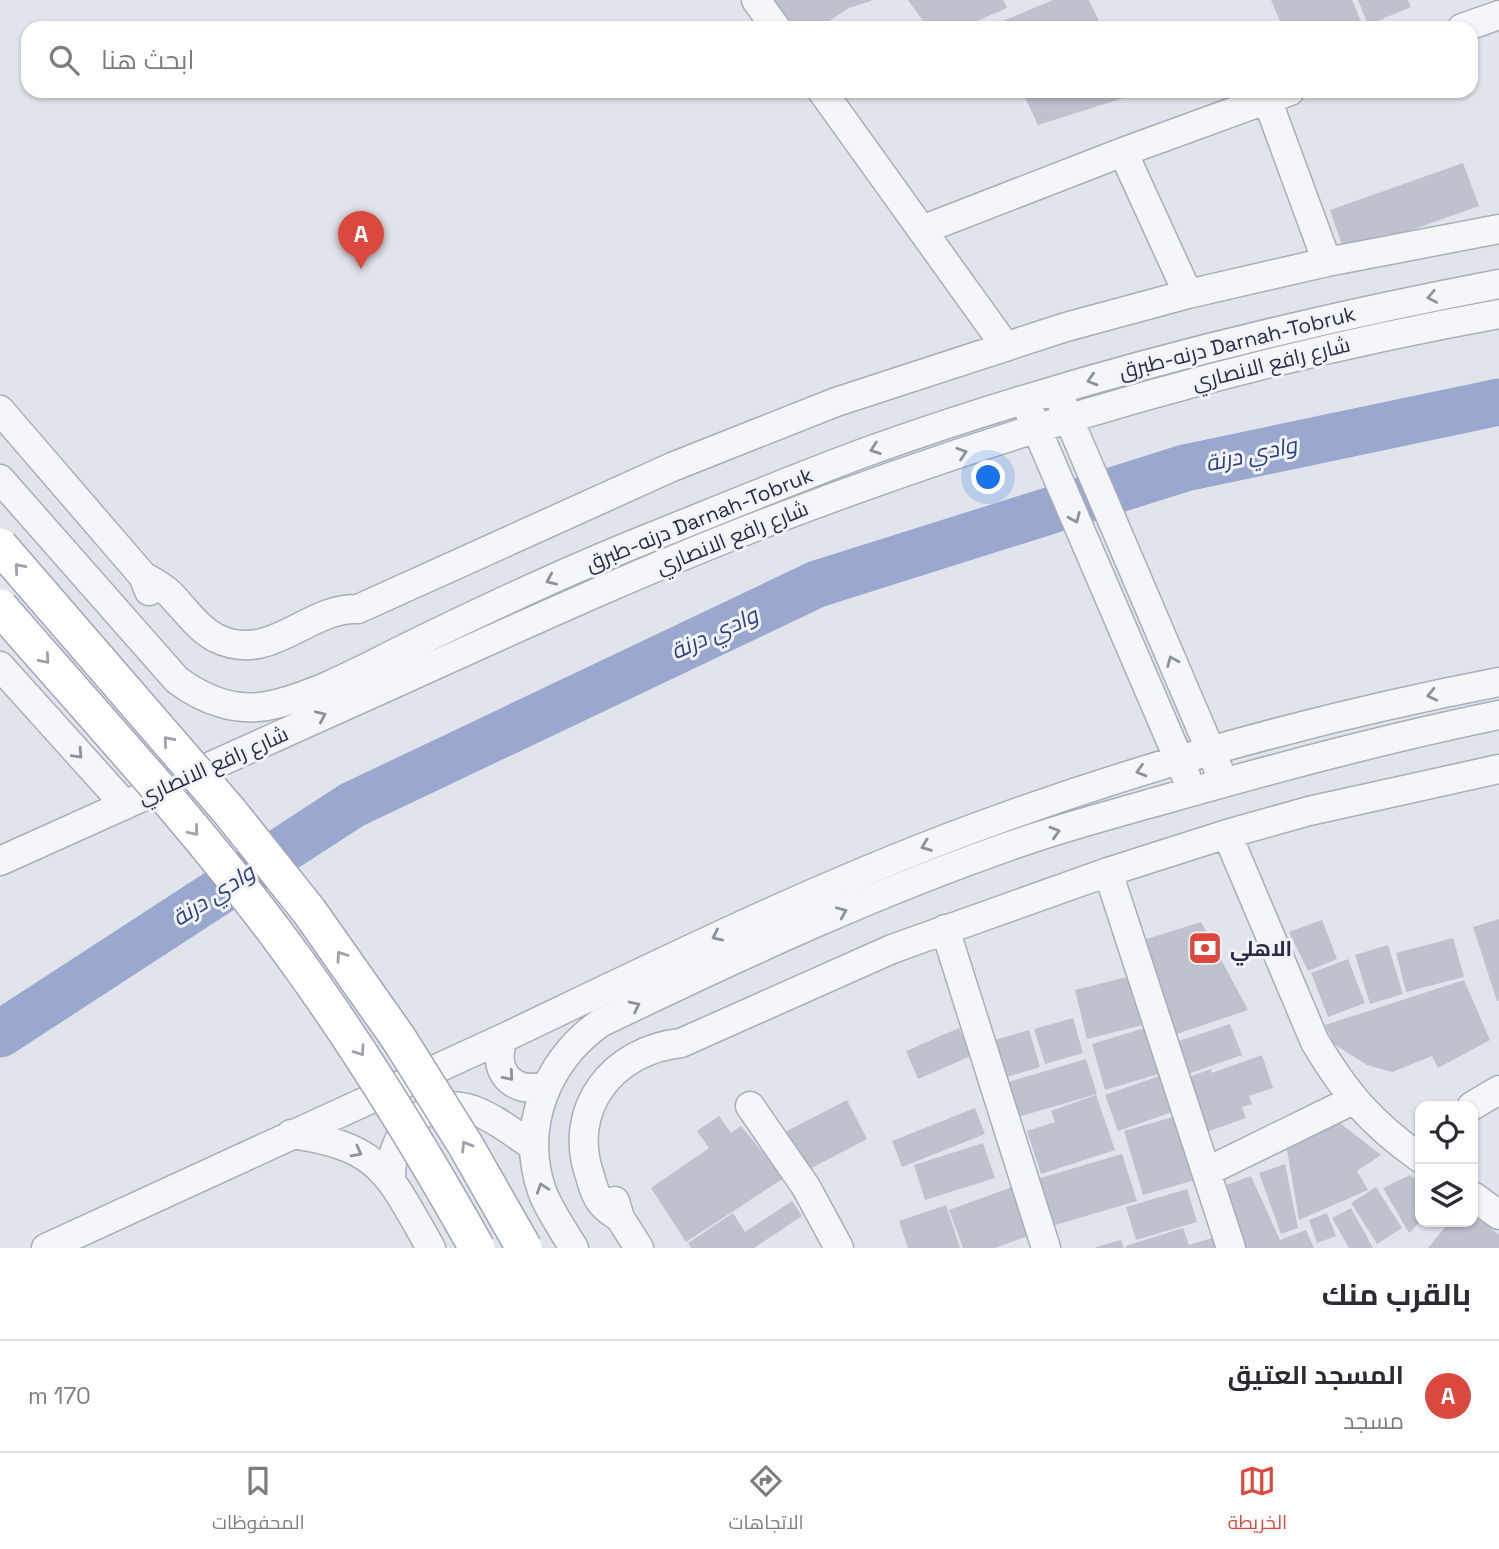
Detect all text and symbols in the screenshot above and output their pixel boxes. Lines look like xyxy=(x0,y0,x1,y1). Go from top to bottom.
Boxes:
search box xyxy=(21,21,1478,98)
icon: search xyxy=(45,41,83,79)
text: ابحث هنا xyxy=(101,43,195,77)
pin: A xyxy=(338,211,384,269)
one-way arrow xyxy=(1426,288,1438,303)
street label: درنه-طبرق Darnah-Tobruk xyxy=(1116,300,1358,384)
street label: شارع رافع الانصاري xyxy=(1189,330,1354,399)
one-way arrow xyxy=(1086,371,1098,386)
water label: وادي درنة xyxy=(1202,429,1302,481)
one-way arrow xyxy=(870,441,882,455)
one-way arrow xyxy=(955,447,967,461)
your location xyxy=(971,460,1005,494)
street label: درنه-طبرق Darnah-Tobruk xyxy=(581,461,817,577)
street label: شارع رافع الانصاري xyxy=(652,494,813,583)
one-way arrow xyxy=(1067,512,1081,524)
one-way arrow xyxy=(15,564,27,577)
one-way arrow xyxy=(546,572,558,586)
water label: وادي درنة xyxy=(666,599,765,669)
one-way arrow xyxy=(37,651,49,664)
one-way arrow xyxy=(1166,656,1180,668)
one-way arrow xyxy=(1426,687,1438,702)
one-way arrow xyxy=(314,710,326,724)
street label: شارع رافع الانصاري xyxy=(134,720,294,813)
one-way arrow xyxy=(164,736,176,749)
one-way arrow xyxy=(70,746,82,759)
one-way arrow xyxy=(1135,763,1147,778)
one-way arrow xyxy=(186,822,198,835)
one-way arrow xyxy=(1049,825,1061,840)
one-way arrow xyxy=(921,838,933,852)
water label: وادي درنة xyxy=(166,856,263,935)
one-way arrow xyxy=(836,906,848,920)
one-way arrow xyxy=(712,928,725,942)
bank icon: الاهلي xyxy=(1186,929,1224,967)
place label: الاهلي xyxy=(1230,935,1292,966)
one-way arrow xyxy=(337,951,349,964)
one-way arrow xyxy=(628,1001,640,1015)
one-way arrow xyxy=(352,1044,365,1057)
one-way arrow xyxy=(501,1068,513,1081)
map controls xyxy=(1415,1101,1478,1227)
button: locate xyxy=(1415,1101,1478,1164)
one-way arrow xyxy=(461,1141,474,1154)
one-way arrow xyxy=(349,1143,362,1157)
button: layers xyxy=(1415,1164,1478,1227)
one-way arrow xyxy=(536,1182,550,1194)
text: بالقرب منك xyxy=(1322,1275,1471,1314)
text: المسجد العتيق xyxy=(1228,1358,1404,1392)
text: 170 m xyxy=(28,1381,91,1411)
text: A xyxy=(1441,1381,1455,1411)
text: مسجد xyxy=(1343,1406,1404,1436)
tab: المحفوظات xyxy=(212,1462,305,1540)
tab: الاتجاهات xyxy=(728,1462,804,1540)
tab: الخريطة xyxy=(1228,1462,1287,1540)

